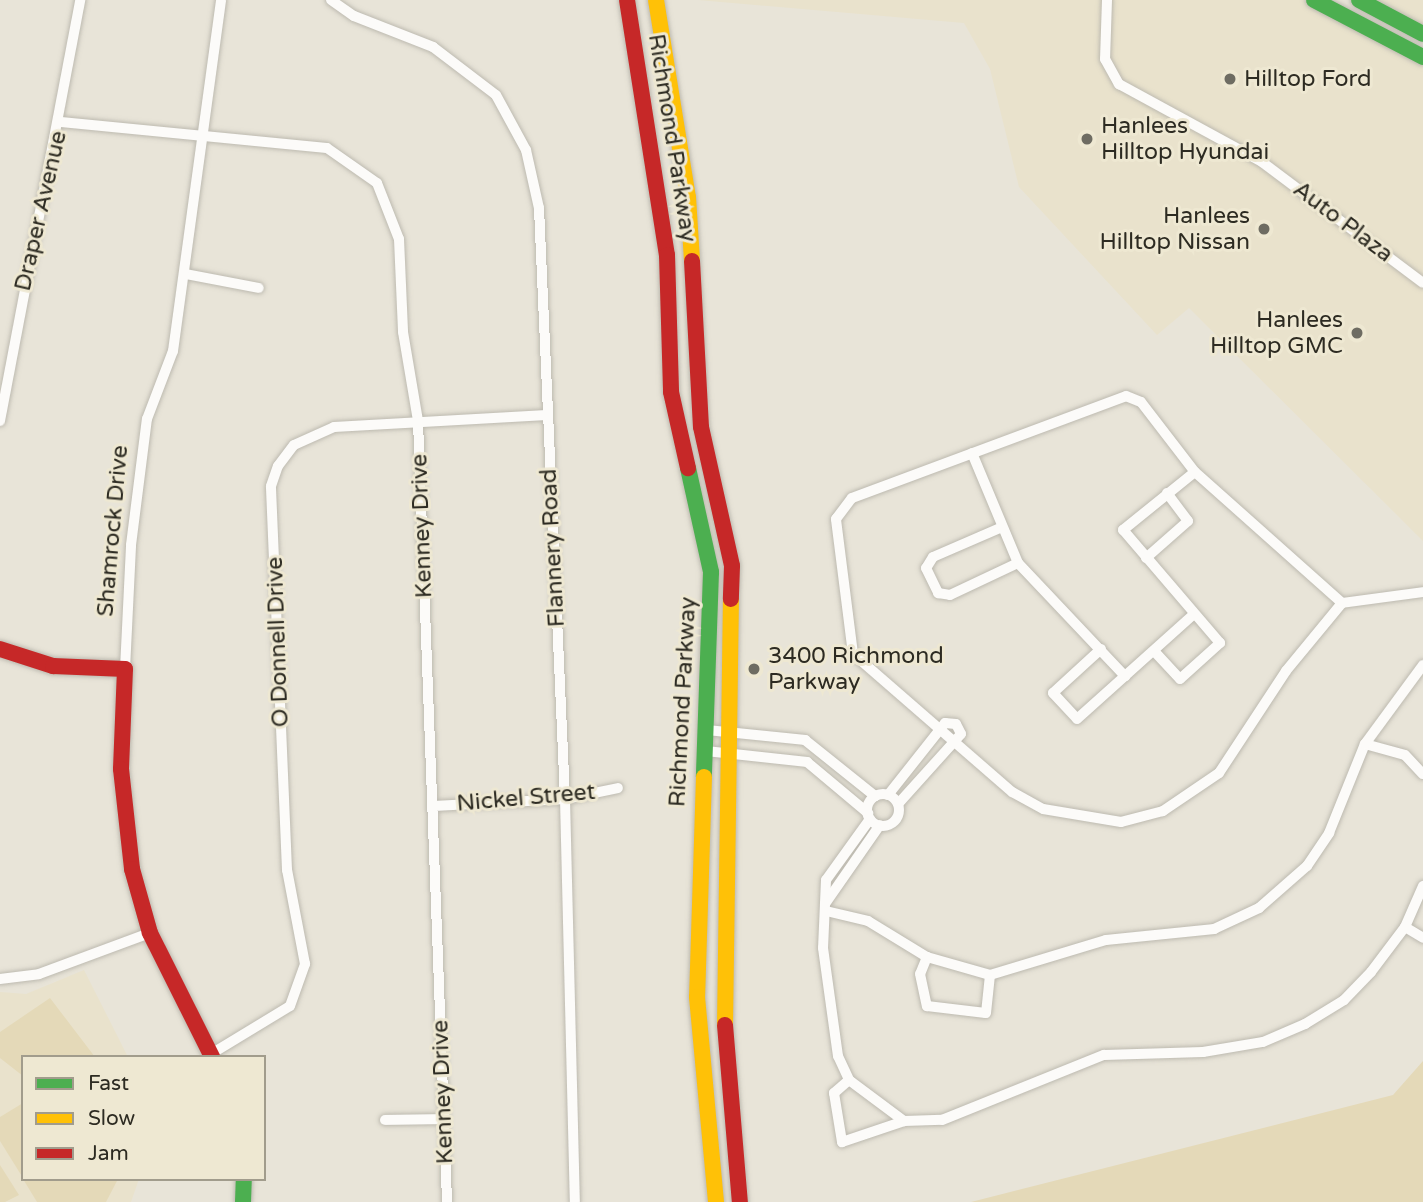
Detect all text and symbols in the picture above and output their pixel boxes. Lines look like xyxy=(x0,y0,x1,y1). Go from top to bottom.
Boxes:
street label: Richmond Parkway xyxy=(642,32,702,244)
place label: Hilltop Ford xyxy=(1244,65,1371,93)
marker: Hilltop Ford xyxy=(1222,71,1238,87)
place label: Hanlees Hilltop Hyundai xyxy=(1101,112,1269,166)
street label: Draper Avenue xyxy=(9,128,73,294)
marker: Hanlees Hilltop Hyundai xyxy=(1079,131,1095,147)
street label: Auto Plaza xyxy=(1288,176,1398,268)
place label: Hanlees Hilltop Nissan xyxy=(1100,202,1250,256)
marker: Hanlees Hilltop Nissan xyxy=(1256,221,1272,237)
place label: Hanlees Hilltop GMC xyxy=(1210,306,1343,360)
marker: Hanlees Hilltop GMC xyxy=(1349,325,1365,341)
street label: Shamrock Drive xyxy=(92,444,134,618)
street label: Kenney Drive xyxy=(406,453,438,599)
street label: Flannery Road xyxy=(535,468,571,628)
street label: O Donnell Drive xyxy=(261,556,295,728)
street label: Richmond Parkway xyxy=(664,596,702,808)
place label: 3400 Richmond Parkway xyxy=(768,642,944,696)
marker: 3400 Richmond Parkway xyxy=(746,661,762,677)
street label: Nickel Street xyxy=(456,778,596,818)
street label: Kenney Drive xyxy=(427,1019,459,1165)
legend xyxy=(21,1055,266,1181)
text: Fast xyxy=(88,1071,129,1096)
text: Slow xyxy=(88,1106,135,1131)
text: Jam xyxy=(88,1141,129,1166)

